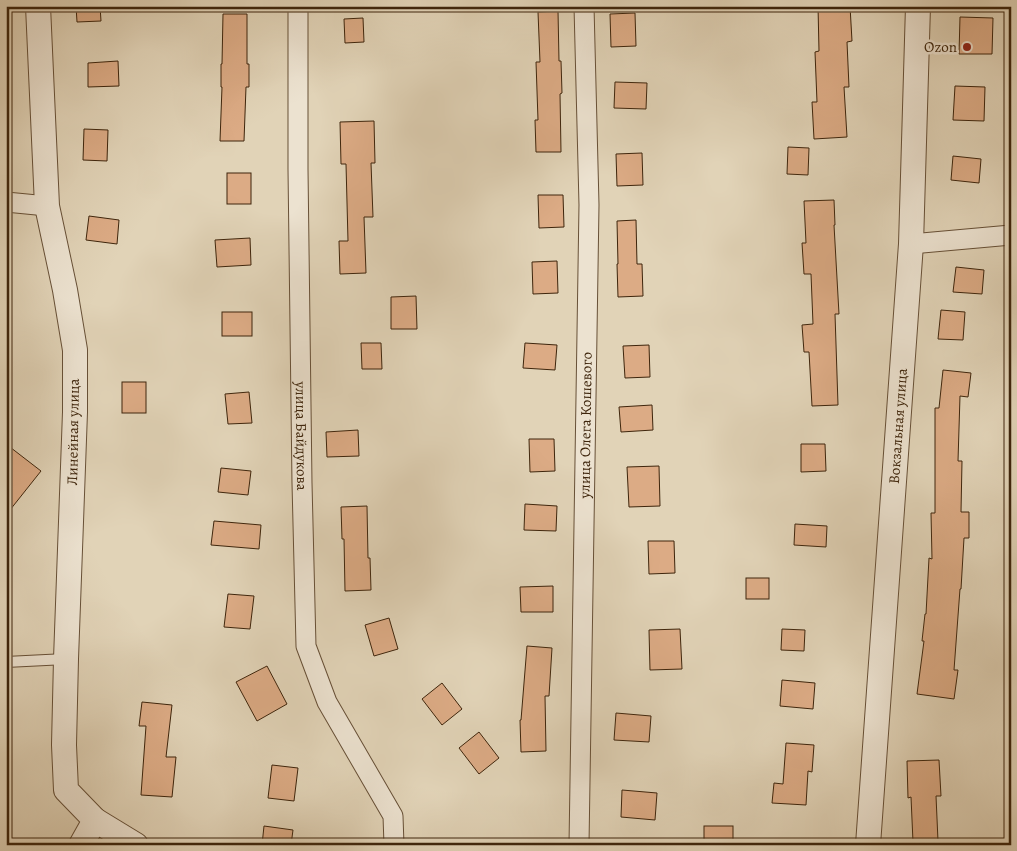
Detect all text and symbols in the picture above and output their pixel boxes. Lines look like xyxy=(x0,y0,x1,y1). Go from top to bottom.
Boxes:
place label: Ozon xyxy=(924,37,957,57)
marker: Ozon xyxy=(961,41,973,53)
street label: улица Олега Кошевого xyxy=(574,352,597,500)
street label: Вокзальная улица xyxy=(884,368,912,485)
street label: Линейная улица xyxy=(62,378,84,486)
street label: улица Байдукова xyxy=(291,380,312,491)

